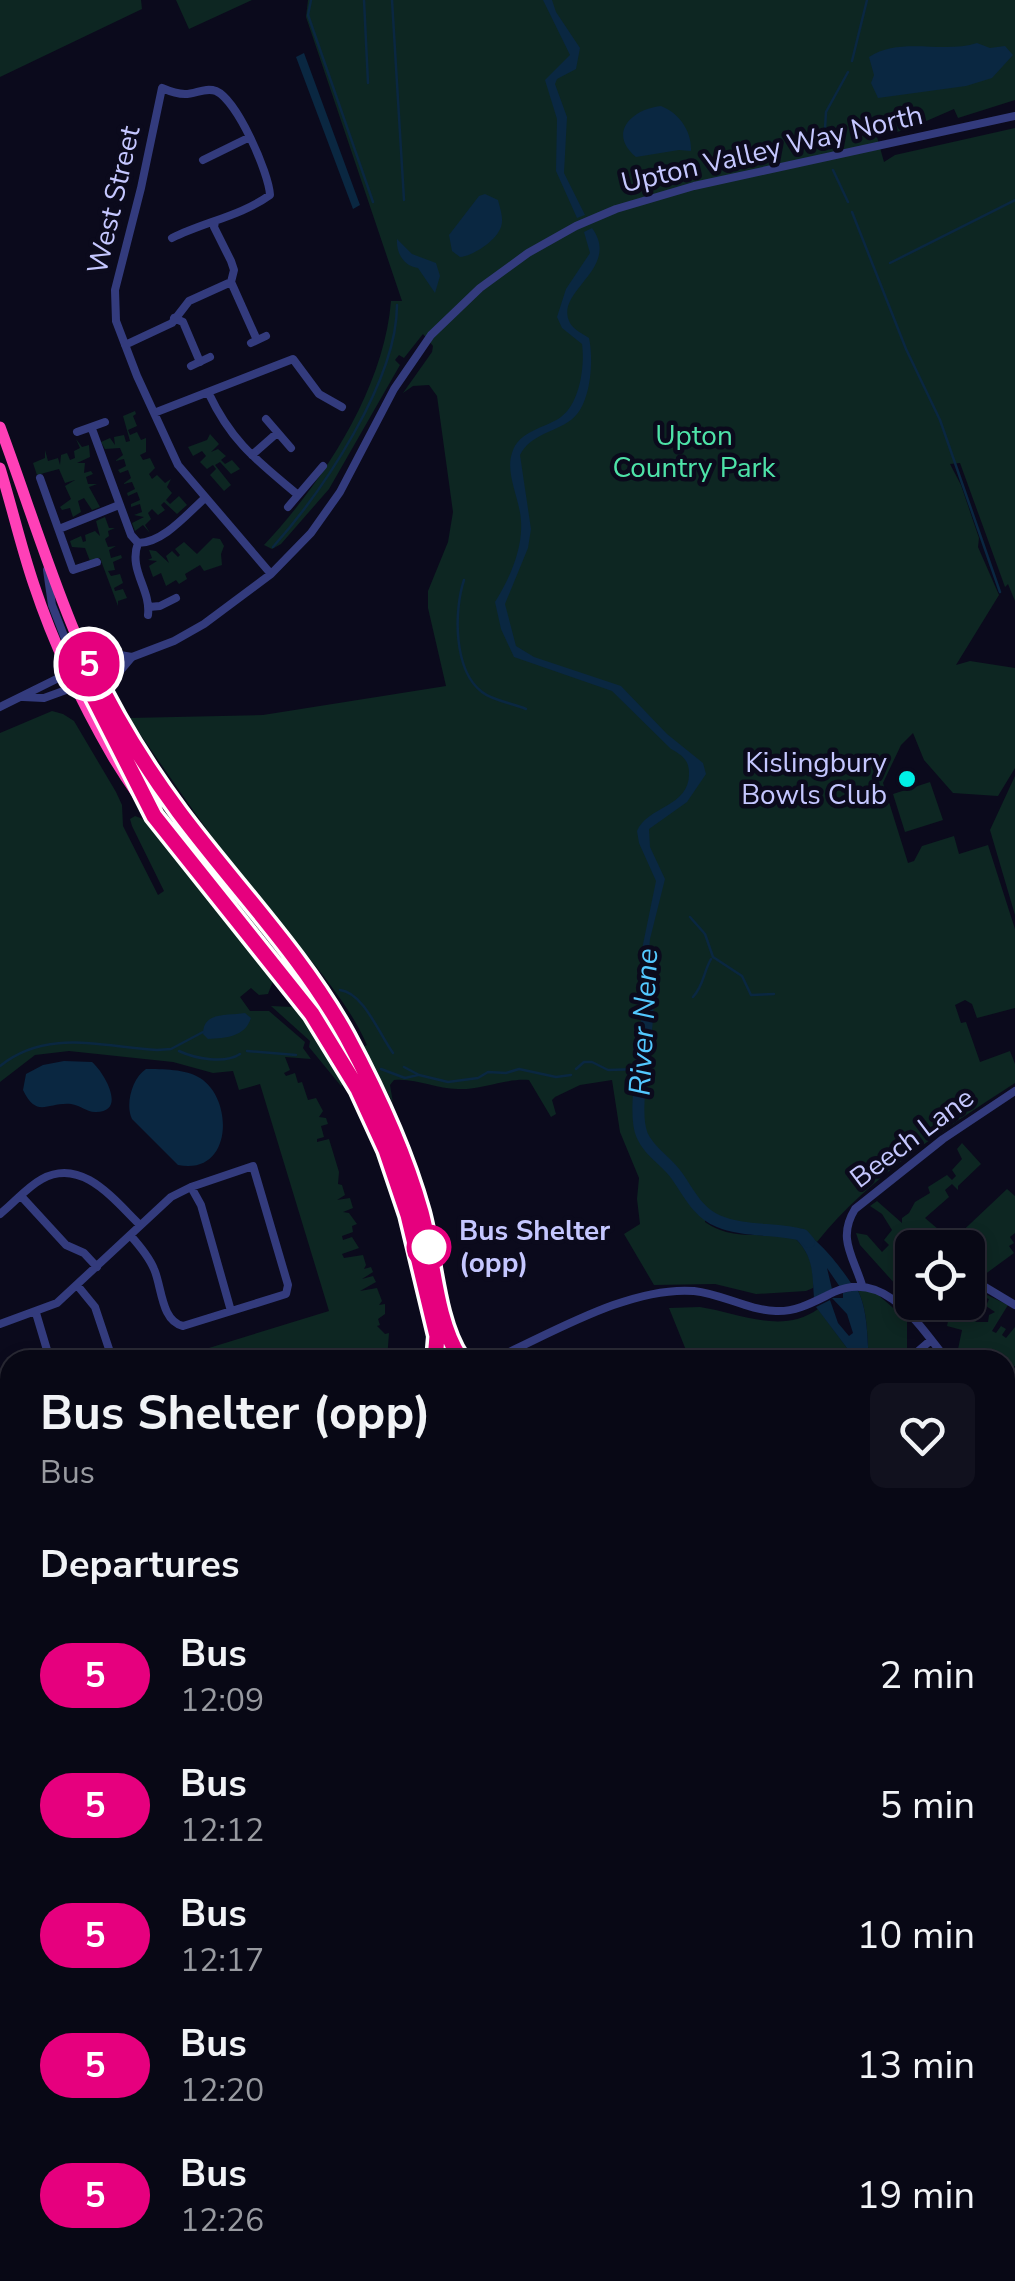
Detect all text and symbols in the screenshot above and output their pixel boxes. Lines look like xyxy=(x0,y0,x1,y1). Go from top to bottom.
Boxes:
street label: Upton Valley Way North xyxy=(617,96,927,202)
street label: West Street xyxy=(79,122,150,278)
park label: Upton Country Park xyxy=(612,417,777,487)
line badge: 5 xyxy=(56,632,122,696)
text: 5 xyxy=(78,641,100,688)
place label: Kislingbury Bowls Club xyxy=(741,744,888,814)
marker: Kislingbury Bowls Club xyxy=(896,768,918,790)
water label: River Nene xyxy=(620,947,668,1097)
street label: Beech Lane xyxy=(842,1079,982,1197)
place label: Bus Shelter (opp) xyxy=(459,1212,610,1282)
marker: Bus Shelter (opp) xyxy=(408,1226,450,1268)
map controls xyxy=(895,1230,985,1320)
button: locate xyxy=(895,1230,985,1320)
text: Bus Shelter (opp) xyxy=(40,1380,431,1446)
button: heart xyxy=(870,1383,975,1488)
text: Bus xyxy=(40,1451,95,1494)
text: Departures xyxy=(40,1539,239,1590)
text: Bus xyxy=(180,1628,247,1679)
text: 2 min xyxy=(880,1650,975,1701)
text: 5 xyxy=(84,1652,106,1699)
text: 12:09 xyxy=(180,1679,264,1722)
text: Bus xyxy=(180,1758,247,1809)
text: 5 min xyxy=(880,1780,975,1831)
text: 5 xyxy=(84,1782,106,1829)
text: 12:12 xyxy=(180,1809,264,1852)
text: Bus xyxy=(180,1888,247,1939)
text: 10 min xyxy=(857,1910,975,1961)
text: 5 xyxy=(84,1912,106,1959)
text: 12:17 xyxy=(180,1939,264,1982)
text: Bus xyxy=(180,2018,247,2069)
text: 13 min xyxy=(857,2040,975,2091)
text: 5 xyxy=(84,2042,106,2089)
text: 12:20 xyxy=(180,2069,264,2112)
text: Bus xyxy=(180,2148,247,2199)
text: 19 min xyxy=(857,2170,975,2221)
text: 5 xyxy=(84,2172,106,2219)
text: 12:26 xyxy=(180,2199,264,2242)

